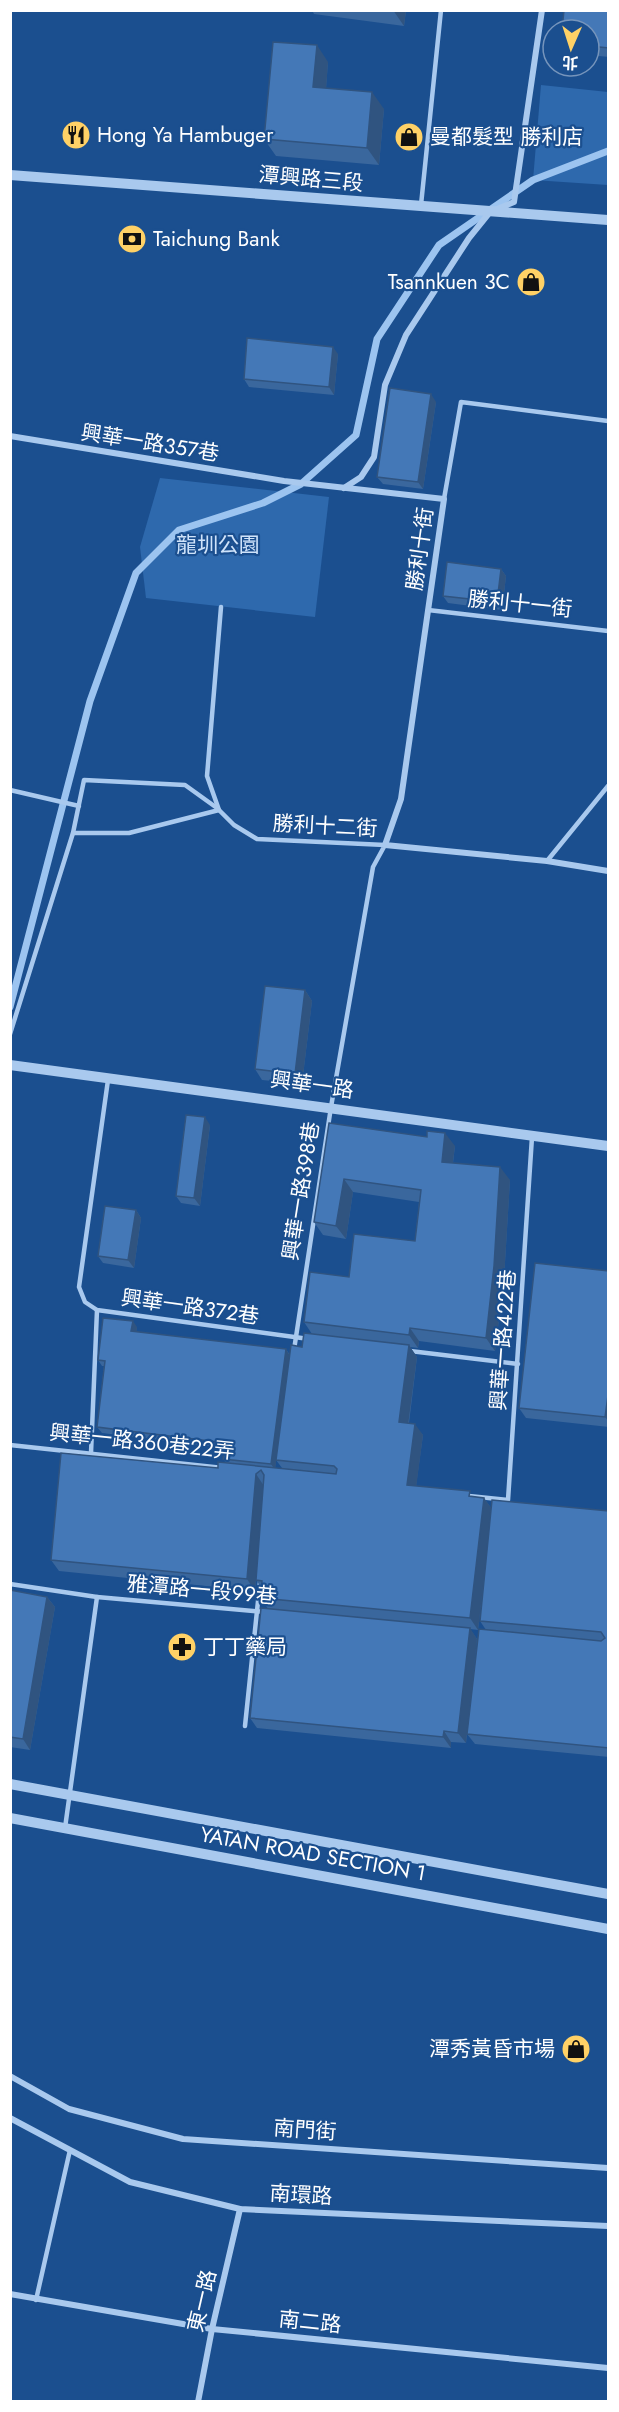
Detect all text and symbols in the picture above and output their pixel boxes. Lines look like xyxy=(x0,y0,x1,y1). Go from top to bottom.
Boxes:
north arrow xyxy=(541,18,601,78)
text: 北 xyxy=(562,51,579,74)
restaurant icon: Hong Ya Hambuger xyxy=(60,119,92,151)
place label: Hong Ya Hambuger xyxy=(97,120,274,150)
shop icon: 曼都髮型 勝利店 xyxy=(393,121,425,153)
place label: 曼都髮型 勝利店 xyxy=(430,122,583,152)
street label: 潭興路三段 xyxy=(257,159,365,199)
bank icon: Taichung Bank xyxy=(116,223,148,255)
place label: Taichung Bank xyxy=(153,224,280,254)
shop icon: Tsannkuen 3C xyxy=(515,266,547,298)
place label: Tsannkuen 3C xyxy=(388,267,510,297)
street label: 興華一路357巷 xyxy=(79,417,221,469)
street label: 勝利十街 xyxy=(399,505,441,593)
park label: 龍圳公園 xyxy=(176,530,260,560)
street label: 勝利十一街 xyxy=(466,584,574,624)
street label: 勝利十二街 xyxy=(272,808,378,844)
street label: 興華一路 xyxy=(268,1064,356,1106)
street label: 興華一路398巷 xyxy=(275,1119,327,1263)
street label: 興華一路422巷 xyxy=(483,1269,523,1411)
street label: 興華一路372巷 xyxy=(119,1282,261,1332)
street label: 興華一路360巷22弄 xyxy=(48,1417,236,1467)
street label: 雅潭路一段99巷 xyxy=(126,1569,278,1611)
pharmacy icon: 丁丁藥局 xyxy=(166,1631,198,1663)
place label: 丁丁藥局 xyxy=(203,1632,287,1662)
street label: YATAN ROAD SECTION 1 xyxy=(198,1819,428,1889)
shop icon: 潭秀黃昏市場 xyxy=(560,2033,592,2065)
place label: 潭秀黃昏市場 xyxy=(429,2034,555,2064)
street label: 南門街 xyxy=(273,2113,337,2147)
street label: 南環路 xyxy=(269,2178,333,2212)
street label: 東一路 xyxy=(180,2267,224,2335)
street label: 南二路 xyxy=(277,2304,343,2340)

